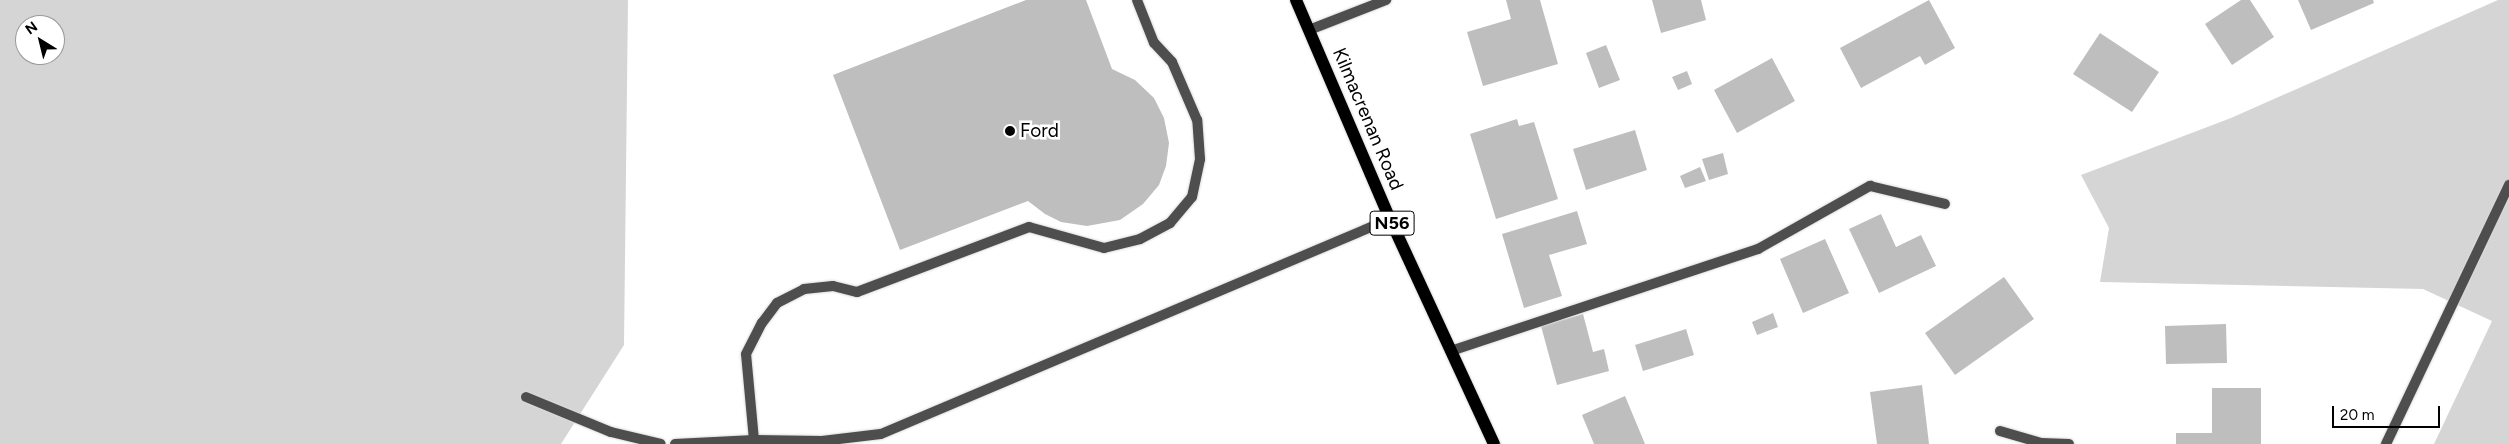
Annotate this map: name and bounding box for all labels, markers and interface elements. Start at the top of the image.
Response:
north arrow [15,15,65,65]
text: N [22,18,41,38]
street label: Kilmacrenan Road [1328,44,1408,194]
place label: Ford [1020,120,1059,142]
marker: Ford [1004,125,1016,137]
road number: N56 [1370,208,1414,238]
scale bar [2334,396,2442,428]
text: 20 m [2340,406,2374,424]

